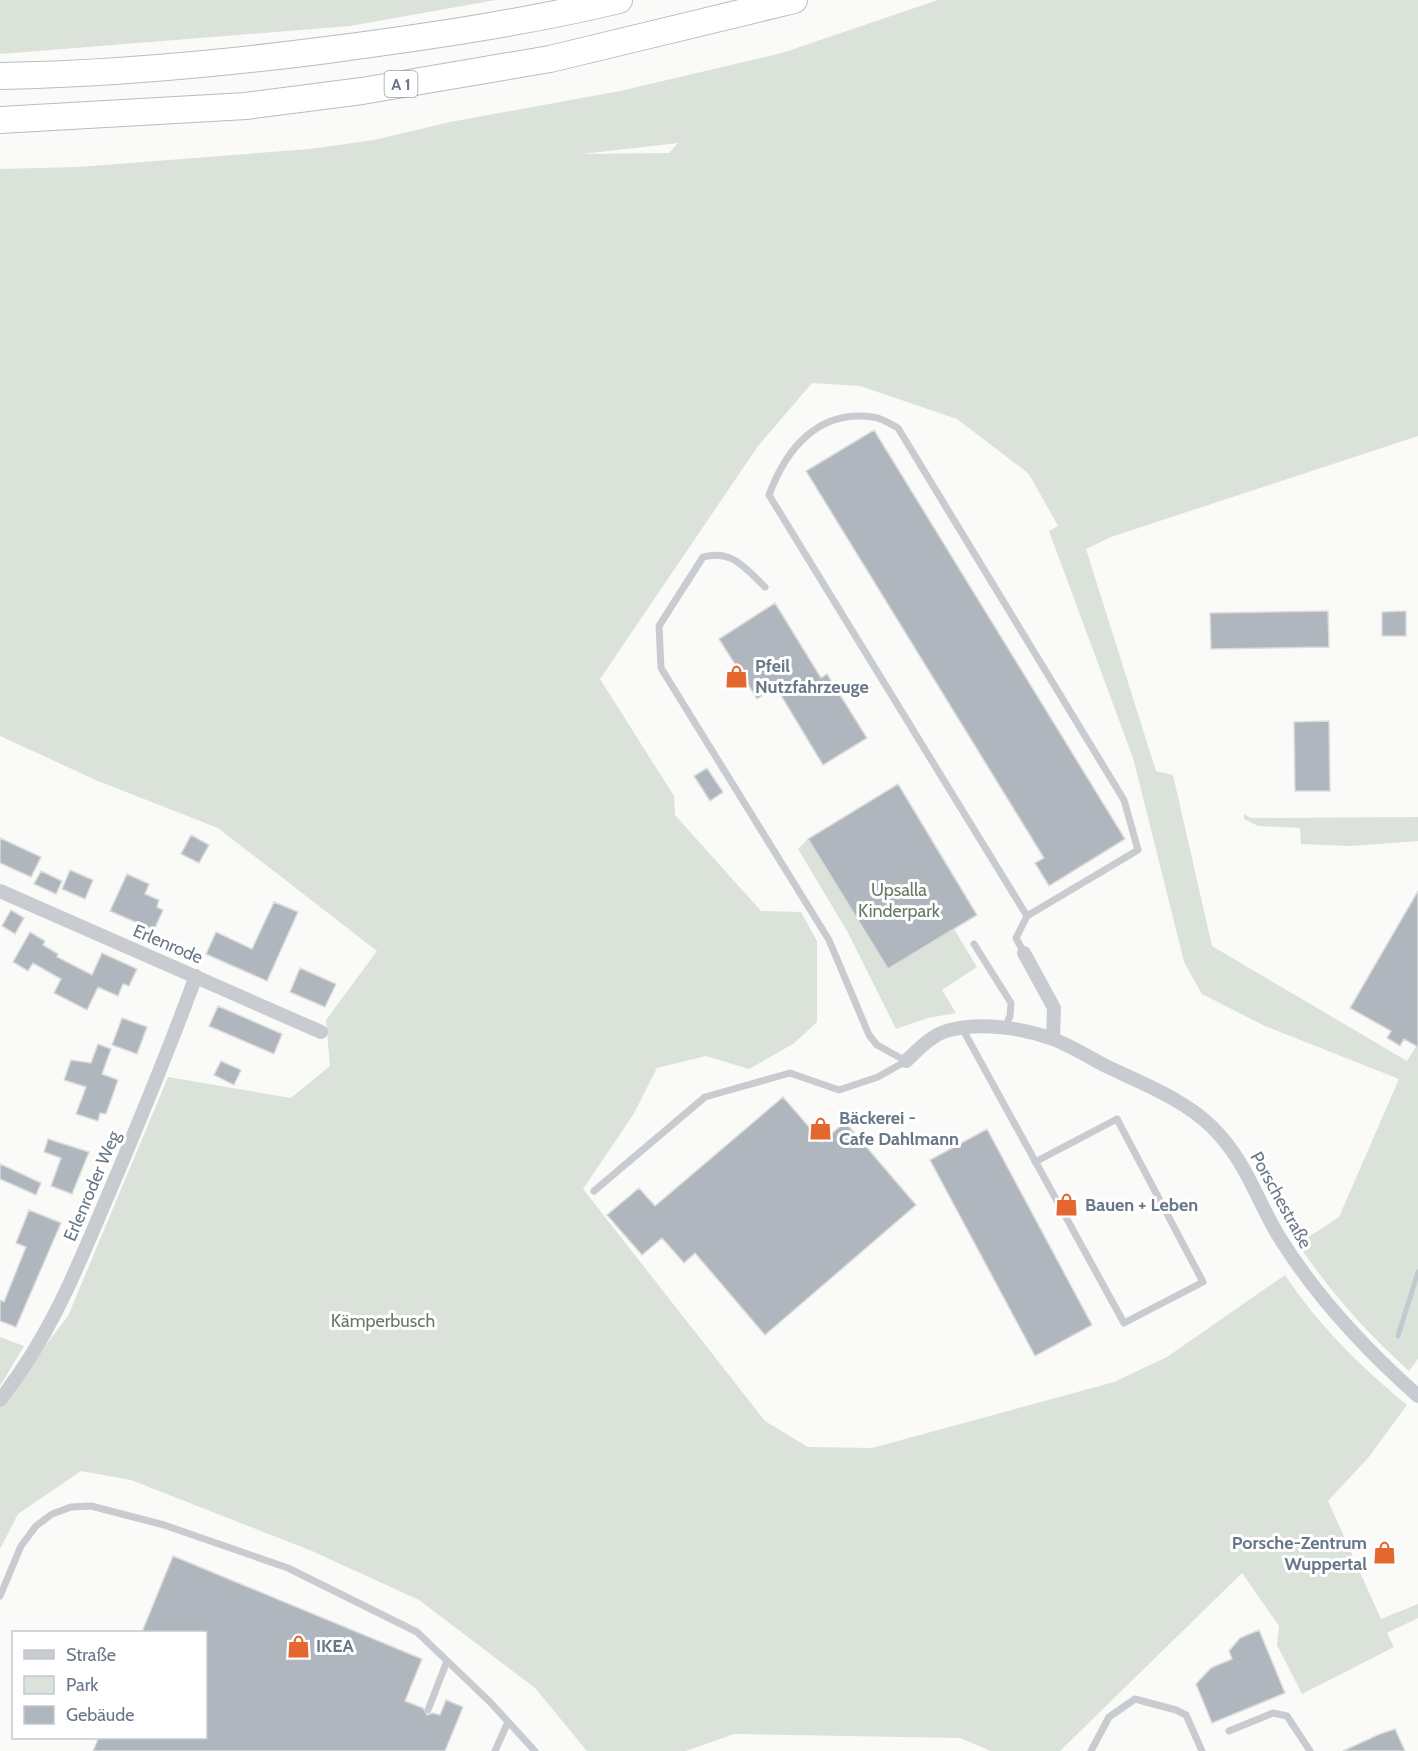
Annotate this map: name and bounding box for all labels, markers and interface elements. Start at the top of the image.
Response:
road number: A 1 [384,71,418,97]
place label: Pfeil Nutzfahrzeuge [755,655,869,698]
shop icon: Pfeil Nutzfahrzeuge [724,663,750,689]
park label: Upsalla Kinderpark [858,879,941,922]
street label: Erlenrode [130,920,206,968]
place label: Bäckerei - Cafe Dahlmann [839,1107,959,1150]
shop icon: Bäckerei - Cafe Dahlmann [808,1115,834,1141]
street label: Erlenroder Weg [59,1127,126,1244]
street label: Porschestraße [1245,1148,1317,1252]
shop icon: Bauen + Leben [1054,1192,1080,1218]
place label: Bauen + Leben [1085,1194,1198,1216]
park label: Kämperbusch [331,1310,435,1332]
place label: Porsche-Zentrum Wuppertal [1232,1532,1367,1575]
shop icon: Porsche-Zentrum Wuppertal [1372,1540,1398,1566]
legend [12,1631,207,1739]
shop icon: IKEA [285,1633,311,1659]
place label: IKEA [316,1635,355,1657]
text: Straße [66,1644,116,1666]
text: Park [66,1674,99,1696]
text: Gebäude [66,1704,135,1726]

